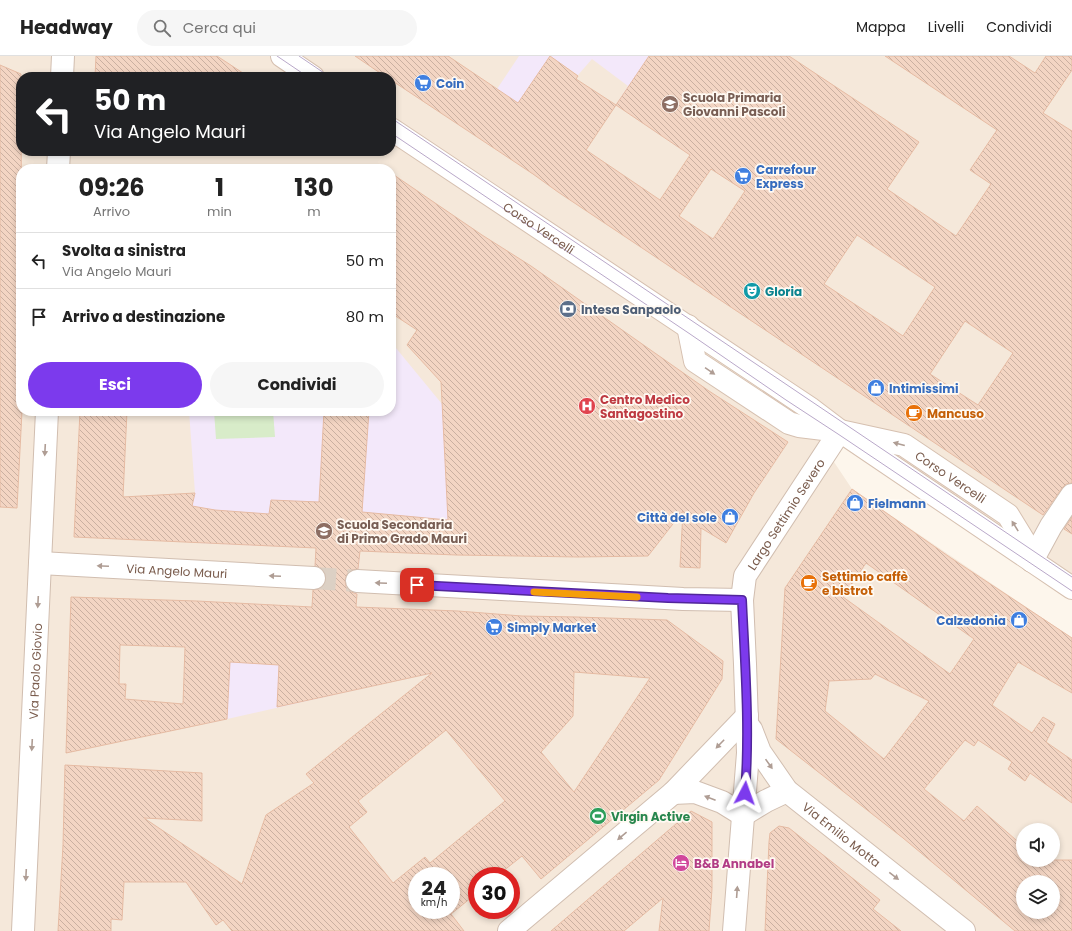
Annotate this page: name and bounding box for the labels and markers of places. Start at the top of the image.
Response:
supermarket icon: Coin [413,73,433,93]
place label: Coin [436,75,464,92]
place label: Scuola Primaria Giovanni Pascoli [683,89,786,120]
school or university icon: Scuola Primaria Giovanni Pascoli [660,94,680,114]
place label: Carrefour Express [756,161,816,192]
supermarket icon: Carrefour Express [733,166,753,186]
theatre icon: Gloria [742,281,762,301]
place label: Gloria [765,283,802,300]
bank icon: Intesa Sanpaolo [558,299,578,319]
place label: Intesa Sanpaolo [581,301,681,318]
shop icon: Intimissimi [866,378,886,398]
place label: Intimissimi [889,380,958,397]
place label: Centro Medico Santagostino [600,391,690,422]
hospital icon: Centro Medico Santagostino [577,396,597,416]
cafe icon: Mancuso [904,403,924,423]
place label: Mancuso [927,405,984,422]
shop icon: Fielmann [845,493,865,513]
place label: Fielmann [868,495,926,512]
shop icon: Città del sole [720,507,740,527]
place label: Città del sole [637,509,718,526]
place label: Scuola Secondaria di Primo Grado Mauri [337,516,467,547]
school or university icon: Scuola Secondaria di Primo Grado Mauri [314,521,334,541]
pin [400,568,434,602]
place label: Settimio caffè e bistrot [822,568,909,599]
cafe icon: Settimio caffè e bistrot [799,573,819,593]
shop icon: Calzedonia [1009,610,1029,630]
place label: Calzedonia [936,612,1006,629]
supermarket icon: Simply Market [484,617,504,637]
place label: Simply Market [507,619,597,636]
sports icon: Virgin Active [588,806,608,826]
place label: Virgin Active [611,808,691,825]
hotel icon: B&B Annabel [671,853,691,873]
place label: B&B Annabel [694,855,774,872]

